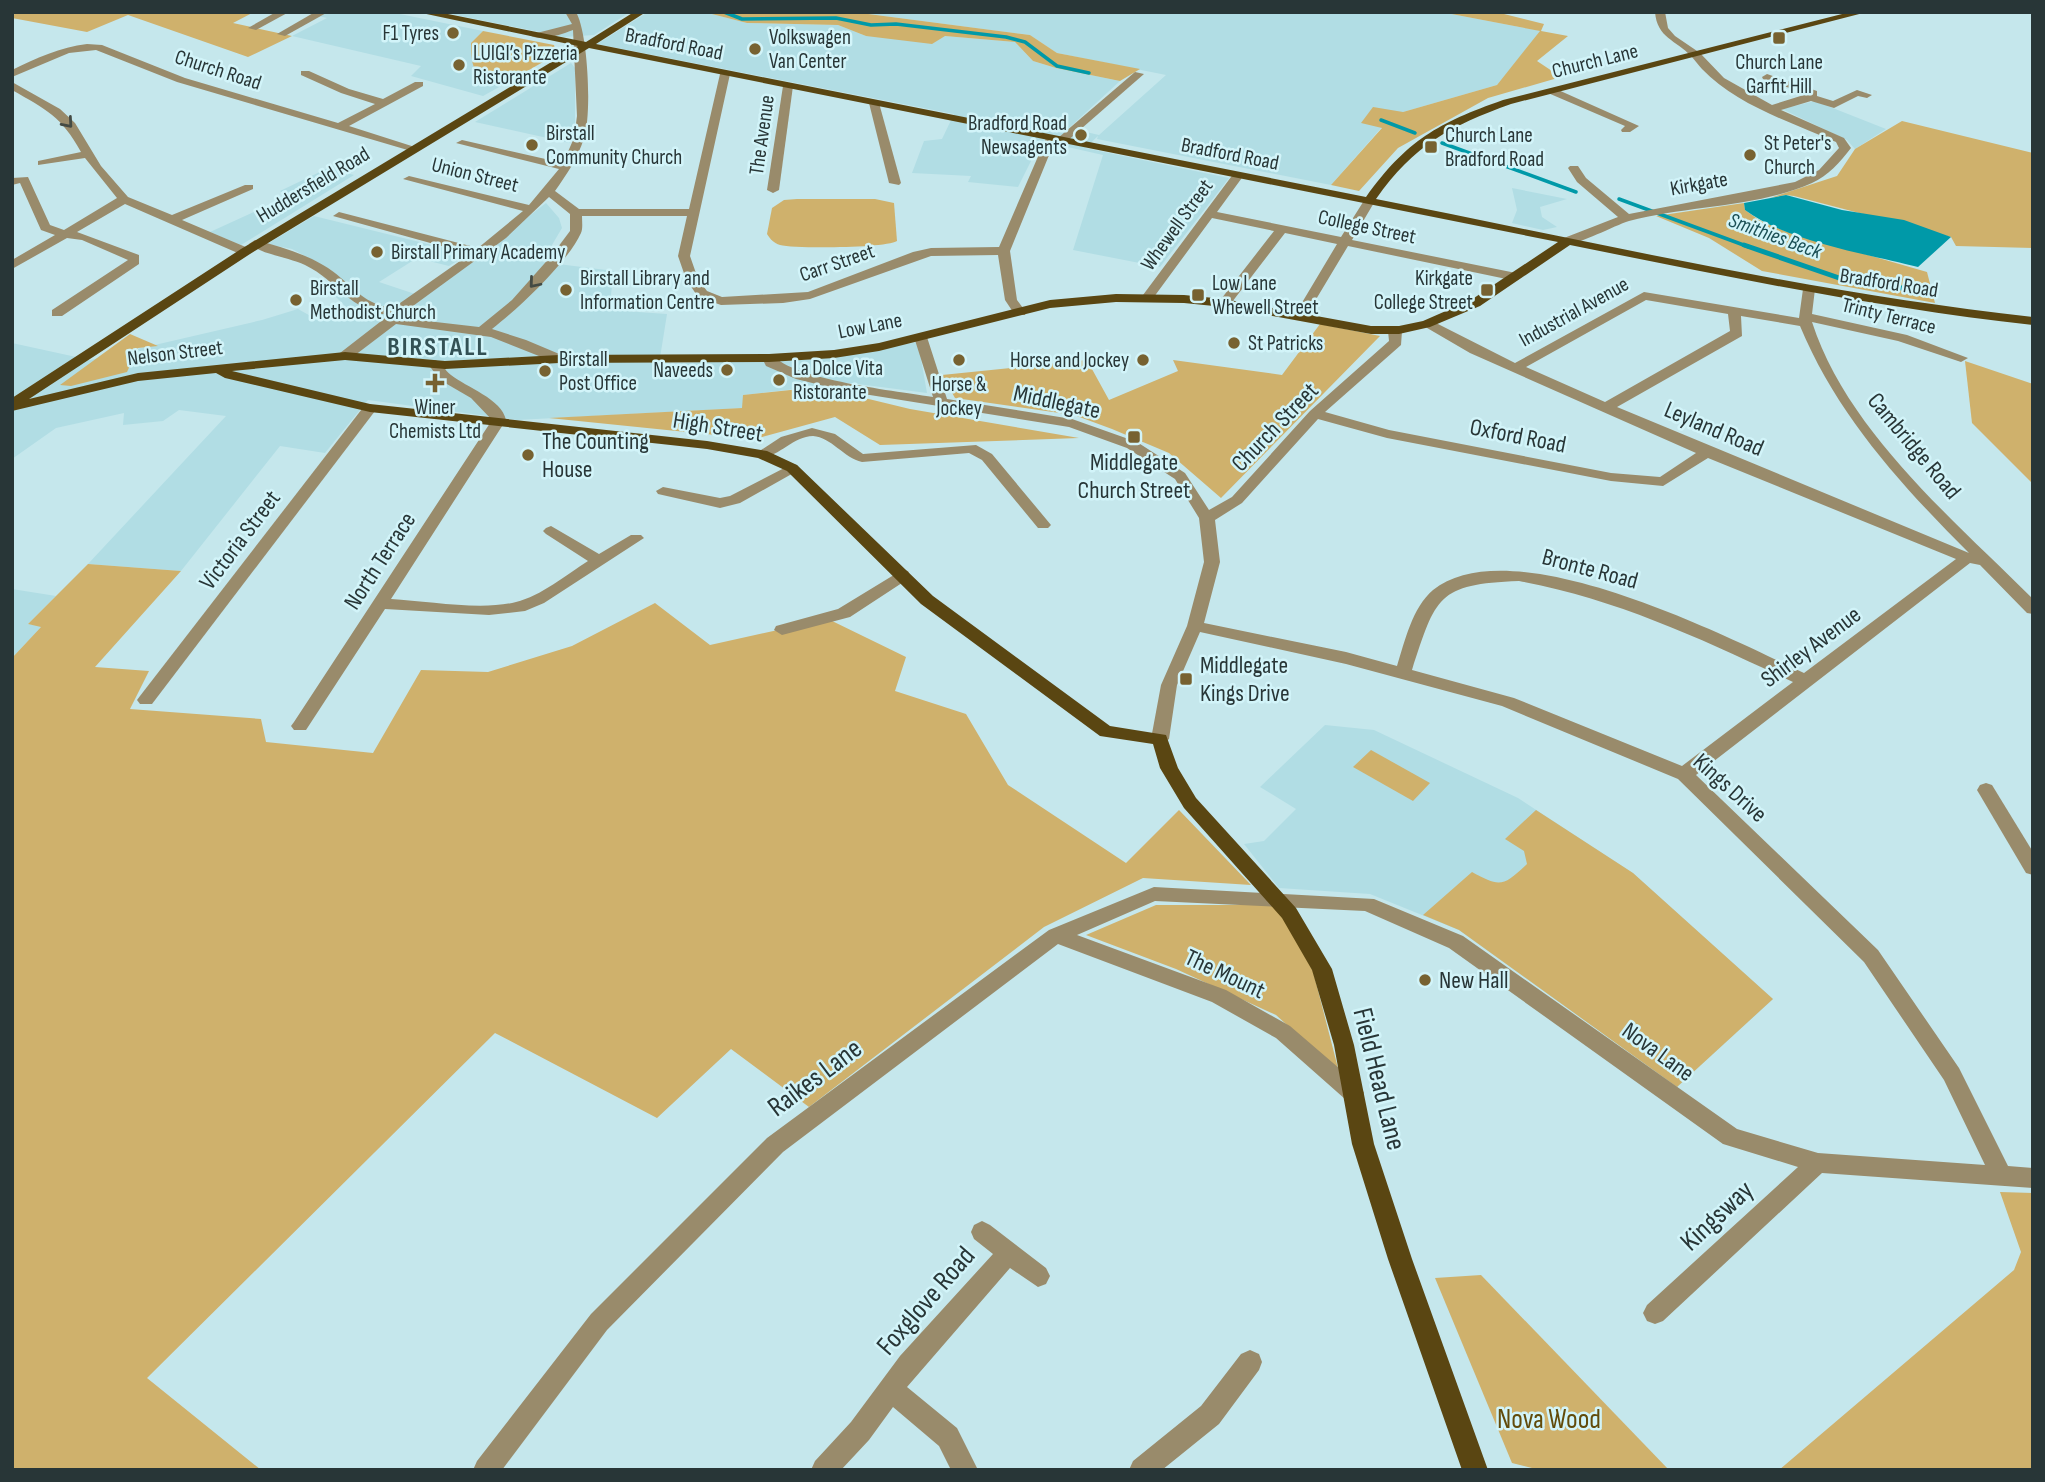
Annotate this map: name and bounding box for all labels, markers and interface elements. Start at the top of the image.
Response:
place label: F1 Tyres [383,21,439,46]
street label: Bradford Road [623,22,725,66]
marker: F1 Tyres [445,25,461,41]
place label: Volkswagen Van Center [769,25,851,74]
marker: Church Lane Garfit Hill [1771,30,1787,46]
street label: Church Lane [1549,38,1641,84]
place label: LUIGI’s Pizzeria Ristorante [473,41,578,90]
marker: Volkswagen Van Center [747,41,763,57]
street label: Church Road [172,44,264,96]
place label: Church Lane Garfit Hill [1735,50,1823,99]
marker: LUIGI’s Pizzeria Ristorante [451,57,467,73]
street label: The Avenue [744,93,780,177]
place label: Bradford Road Newsagents [968,111,1067,160]
one-way arrow [60,115,72,128]
place label: Birstall Community Church [546,121,682,170]
place label: Church Lane Bradford Road [1445,123,1544,172]
marker: Bradford Road Newsagents [1073,127,1089,143]
place label: St Peter's Church [1764,131,1832,180]
street label: Bradford Road [1179,132,1281,176]
marker: Birstall Community Church [524,137,540,153]
marker: Church Lane Bradford Road [1423,139,1439,155]
street label: Huddersfield Road [252,142,374,228]
marker: St Peter's Church [1742,147,1758,163]
street label: Union Street [429,152,521,198]
street label: Kirkgate [1668,167,1730,201]
street label: Whewell Street [1136,175,1218,275]
street label: College Street [1316,204,1418,250]
water label: Smithies Beck [1725,208,1826,265]
street label: Carr Street [796,239,878,287]
place label: Birstall Primary Academy [391,240,565,265]
marker: Birstall Primary Academy [369,244,385,260]
street label: Bradford Road [1838,263,1940,303]
place label: Birstall Library and Information Centre [580,266,715,315]
place label: Kirkgate College Street [1374,266,1473,315]
place label: Low Lane Whewell Street [1212,271,1319,320]
street label: Industrial Avenue [1515,272,1633,352]
one-way arrow [530,275,542,288]
place label: Birstall Methodist Church [310,276,436,325]
marker: Birstall Library and Information Centre [558,282,574,298]
marker: Kirkgate College Street [1479,282,1495,298]
marker: Low Lane Whewell Street [1190,287,1206,303]
marker: Birstall Methodist Church [288,292,304,308]
street label: Trinty Terrace [1839,292,1939,340]
street label: Low Lane [836,308,904,344]
place label: St Patricks [1248,331,1323,356]
district label: BIRSTALL [387,332,489,363]
street label: Nelson Street [126,335,224,371]
marker: St Patricks [1226,335,1242,351]
place label: Birstall Post Office [559,347,637,396]
place label: Horse and Jockey [1010,348,1129,373]
marker: Horse & Jockey [951,352,967,368]
marker: Horse and Jockey [1135,352,1151,368]
place label: La Dolce Vita Ristorante [793,356,883,405]
place label: Naveeds [653,358,713,383]
marker: Naveeds [719,362,735,378]
marker: Birstall Post Office [537,363,553,379]
marker: La Dolce Vita Ristorante [771,372,787,388]
place label: Horse & Jockey [931,372,987,421]
marker: Winer Chemists Ltd [427,375,443,391]
street label: Church Street [1225,376,1325,478]
street label: Middlegate [1011,379,1103,425]
street label: Cambridge Road [1861,387,1967,505]
place label: Winer Chemists Ltd [389,395,481,444]
street label: Leyland Road [1660,395,1768,463]
street label: High Street [671,406,765,448]
street label: Oxford Road [1467,412,1569,460]
place label: The Counting House [542,427,649,484]
marker: Middlegate Church Street [1126,429,1142,445]
marker: The Counting House [520,447,536,463]
place label: Middlegate Church Street [1078,448,1190,505]
street label: Victoria Street [193,485,287,595]
street label: North Terrace [338,507,422,615]
street label: Bronte Road [1539,542,1641,596]
street label: Shirley Avenue [1755,600,1867,694]
place label: Middlegate Kings Drive [1200,651,1290,708]
marker: Middlegate Kings Drive [1178,671,1194,687]
street label: Kings Drive [1687,747,1773,829]
street label: The Mount [1180,943,1270,1005]
place label: New Hall [1439,966,1508,995]
marker: New Hall [1417,972,1433,988]
street label: Field Head Lane [1345,1004,1413,1154]
street label: Nova Lane [1616,1016,1700,1088]
street label: Raikes Lane [762,1032,868,1124]
street label: Kingsway [1674,1174,1761,1258]
street label: Foxglove Road [870,1240,982,1362]
park label: Nova Wood [1497,1403,1601,1436]

